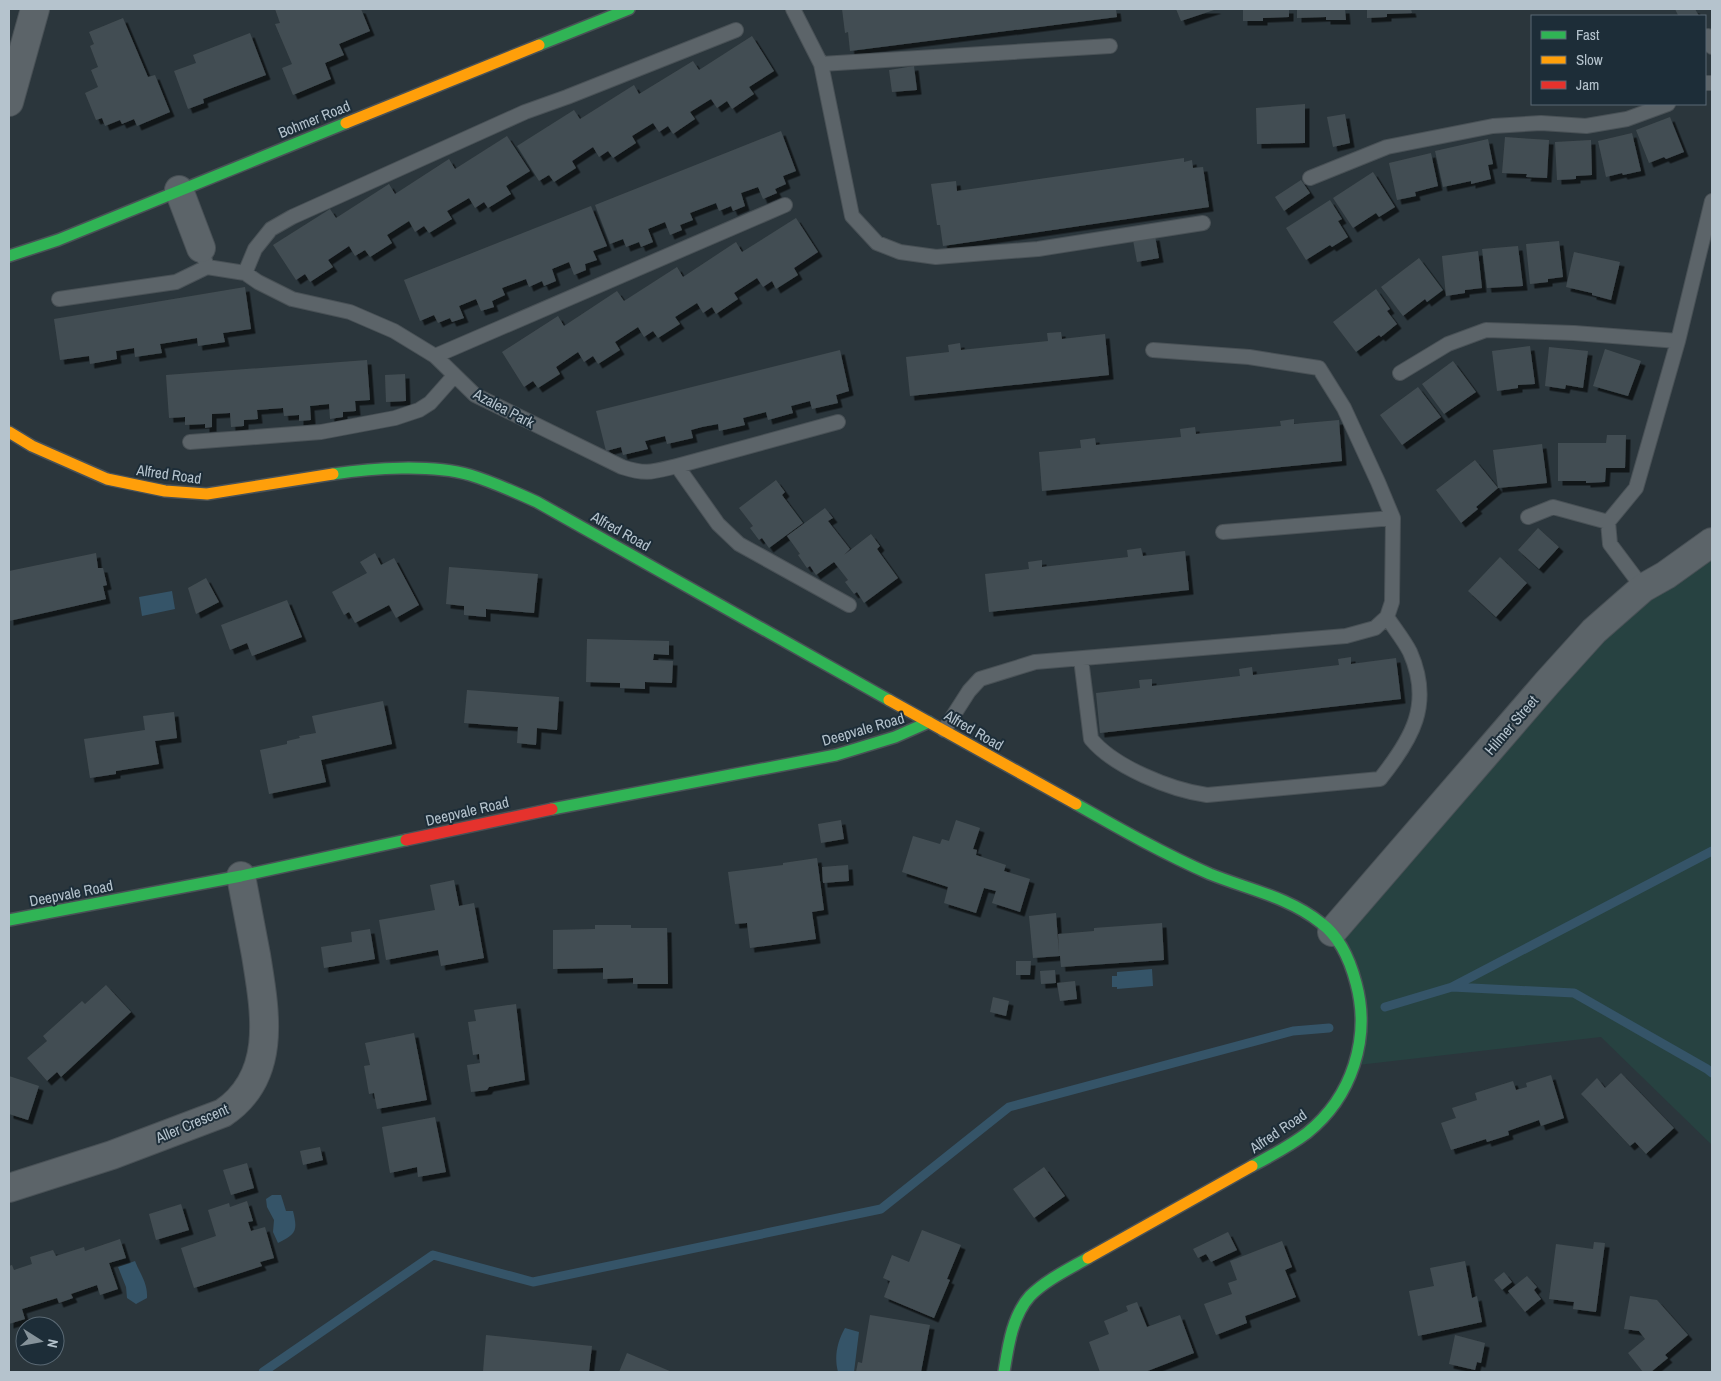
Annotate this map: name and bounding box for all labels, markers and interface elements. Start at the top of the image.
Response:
legend [1531,15,1706,105]
text: Fast [1576,24,1600,45]
text: Slow [1576,49,1603,70]
text: Jam [1576,74,1599,95]
street label: Bohmer Road [275,95,353,143]
street label: Azalea Park [469,383,539,433]
street label: Alfred Road [134,459,203,489]
street label: Alfred Road [587,506,654,556]
street label: Hilmer Street [1479,690,1543,759]
street label: Alfred Road [940,704,1007,755]
street label: Deepvale Road [819,707,907,751]
street label: Deepvale Road [423,791,511,831]
street label: Deepvale Road [27,875,115,911]
street label: Aller Crescent [151,1098,232,1148]
street label: Alfred Road [1244,1104,1311,1158]
north arrow [15,1316,65,1366]
text: N [43,1338,62,1349]

